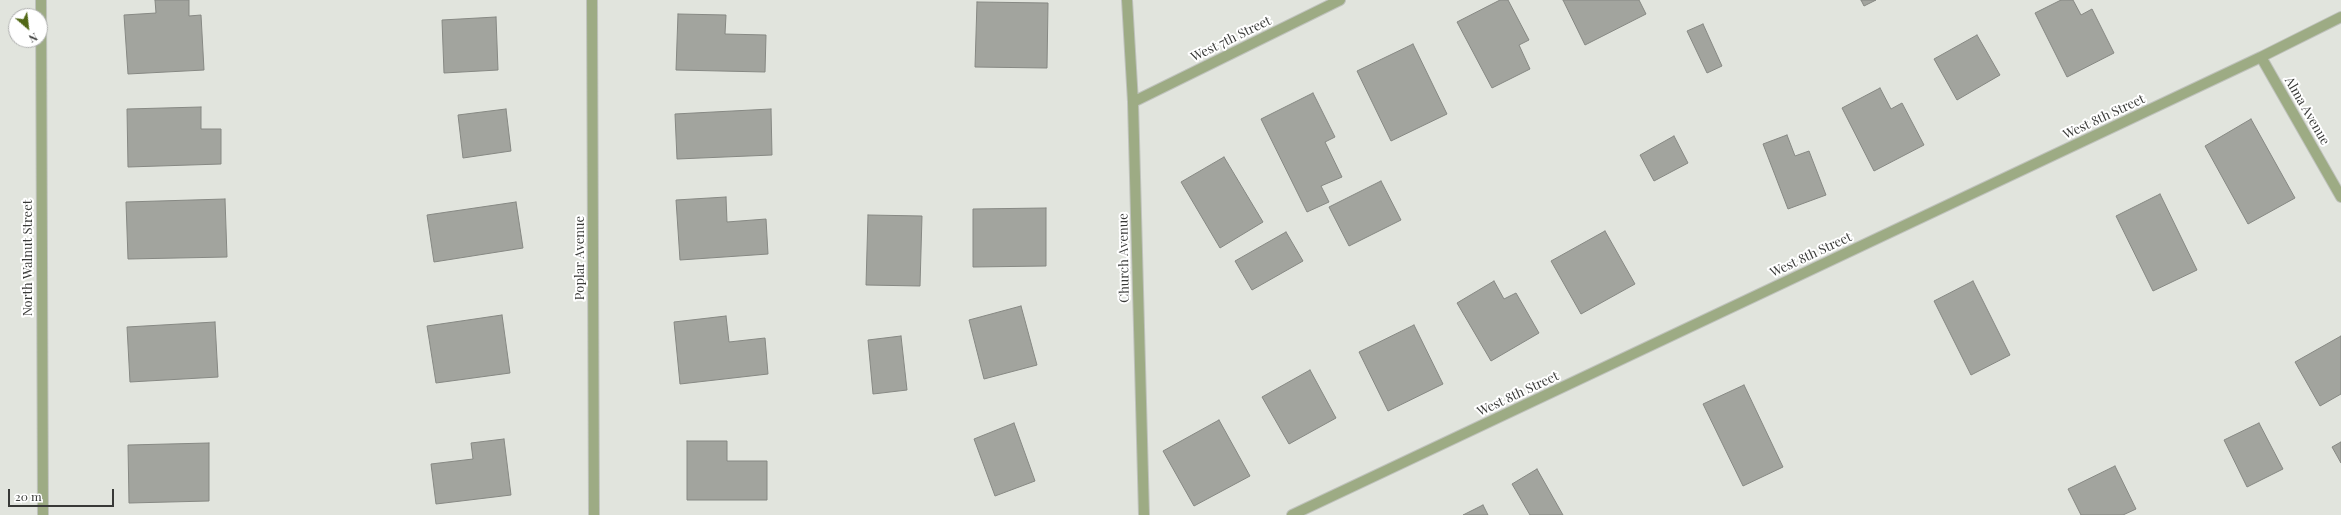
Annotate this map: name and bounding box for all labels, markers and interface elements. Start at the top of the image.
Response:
north arrow [8,8,48,48]
street label: West 7th Street [1189,13,1273,65]
text: N [26,30,40,47]
street label: Alma Avenue [2281,74,2333,148]
street label: West 8th Street [2061,91,2147,143]
street label: North Walnut Street [20,200,36,316]
street label: Church Avenue [1115,213,1133,303]
street label: Poplar Avenue [572,216,588,300]
street label: West 8th Street [1768,229,1854,281]
street label: West 8th Street [1475,368,1561,420]
scale bar [10,481,116,507]
text: 20 m [15,488,42,504]

